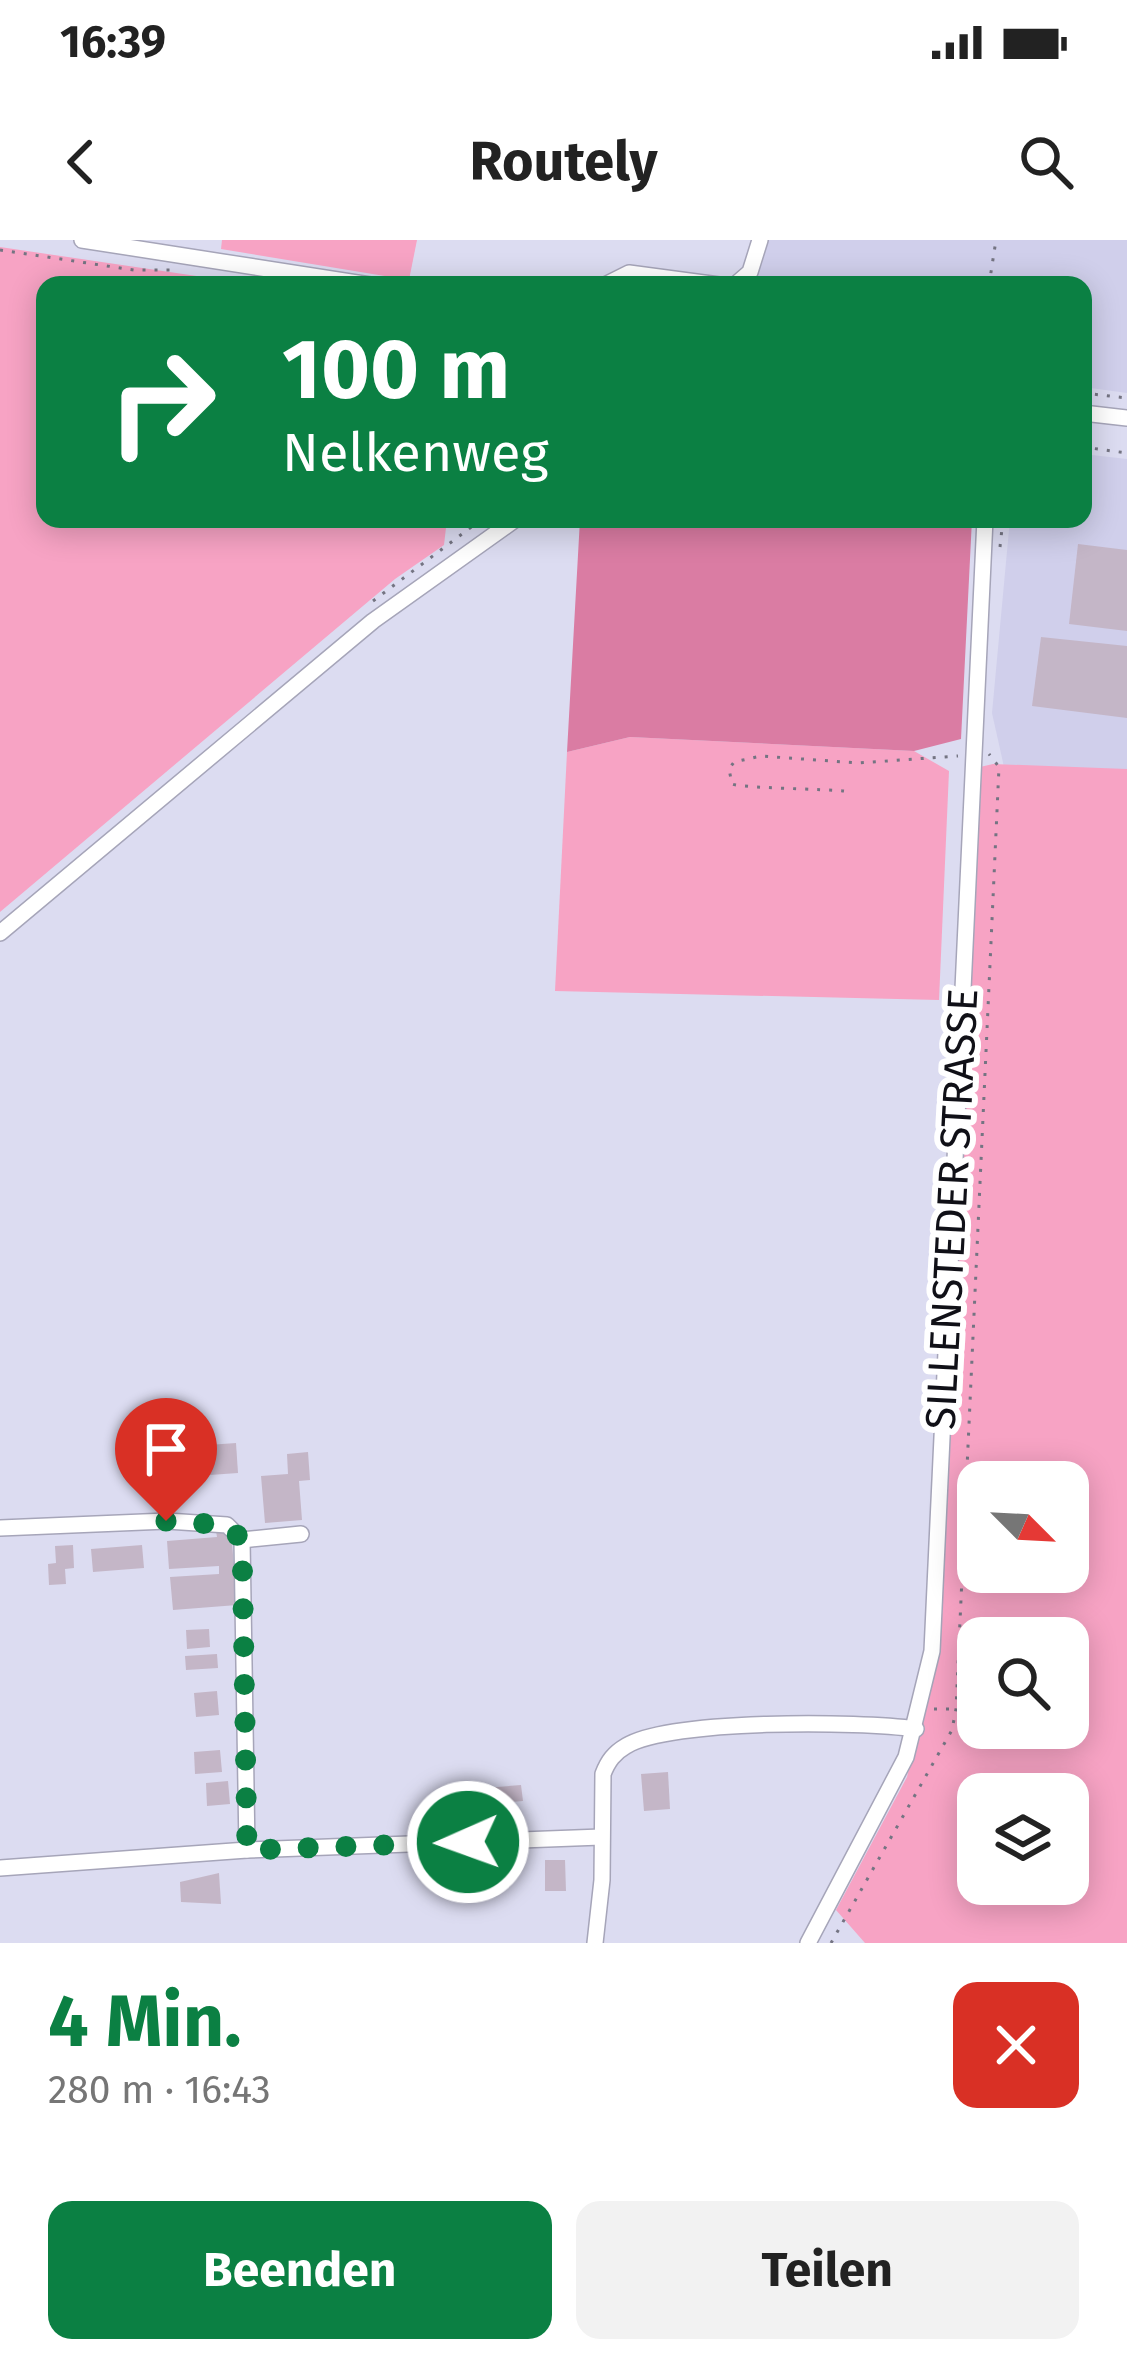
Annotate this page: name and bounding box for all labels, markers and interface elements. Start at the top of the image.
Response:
text: 16:39 [60,15,166,69]
icon: back [48,129,114,195]
icon: search [1013,129,1079,195]
text: Routely [469,130,658,194]
text: 100 m [282,319,510,420]
icon: right [84,324,240,480]
text: Nelkenweg [282,421,549,485]
street label: SILLENSTEDER STRASSE [915,987,989,1431]
pin [115,1398,217,1521]
icon: arrive [133,1416,199,1482]
north arrow [957,1461,1089,1593]
map controls [957,1461,1089,1905]
button: search [957,1617,1089,1749]
button: layers [957,1773,1089,1905]
position arrow [405,1779,531,1905]
text: 4 Min. [48,1979,241,2065]
button: close [953,1982,1079,2108]
text: 280 m · 16:43 [48,2067,271,2113]
button: Beenden [48,2201,552,2339]
button: Teilen [576,2201,1079,2339]

